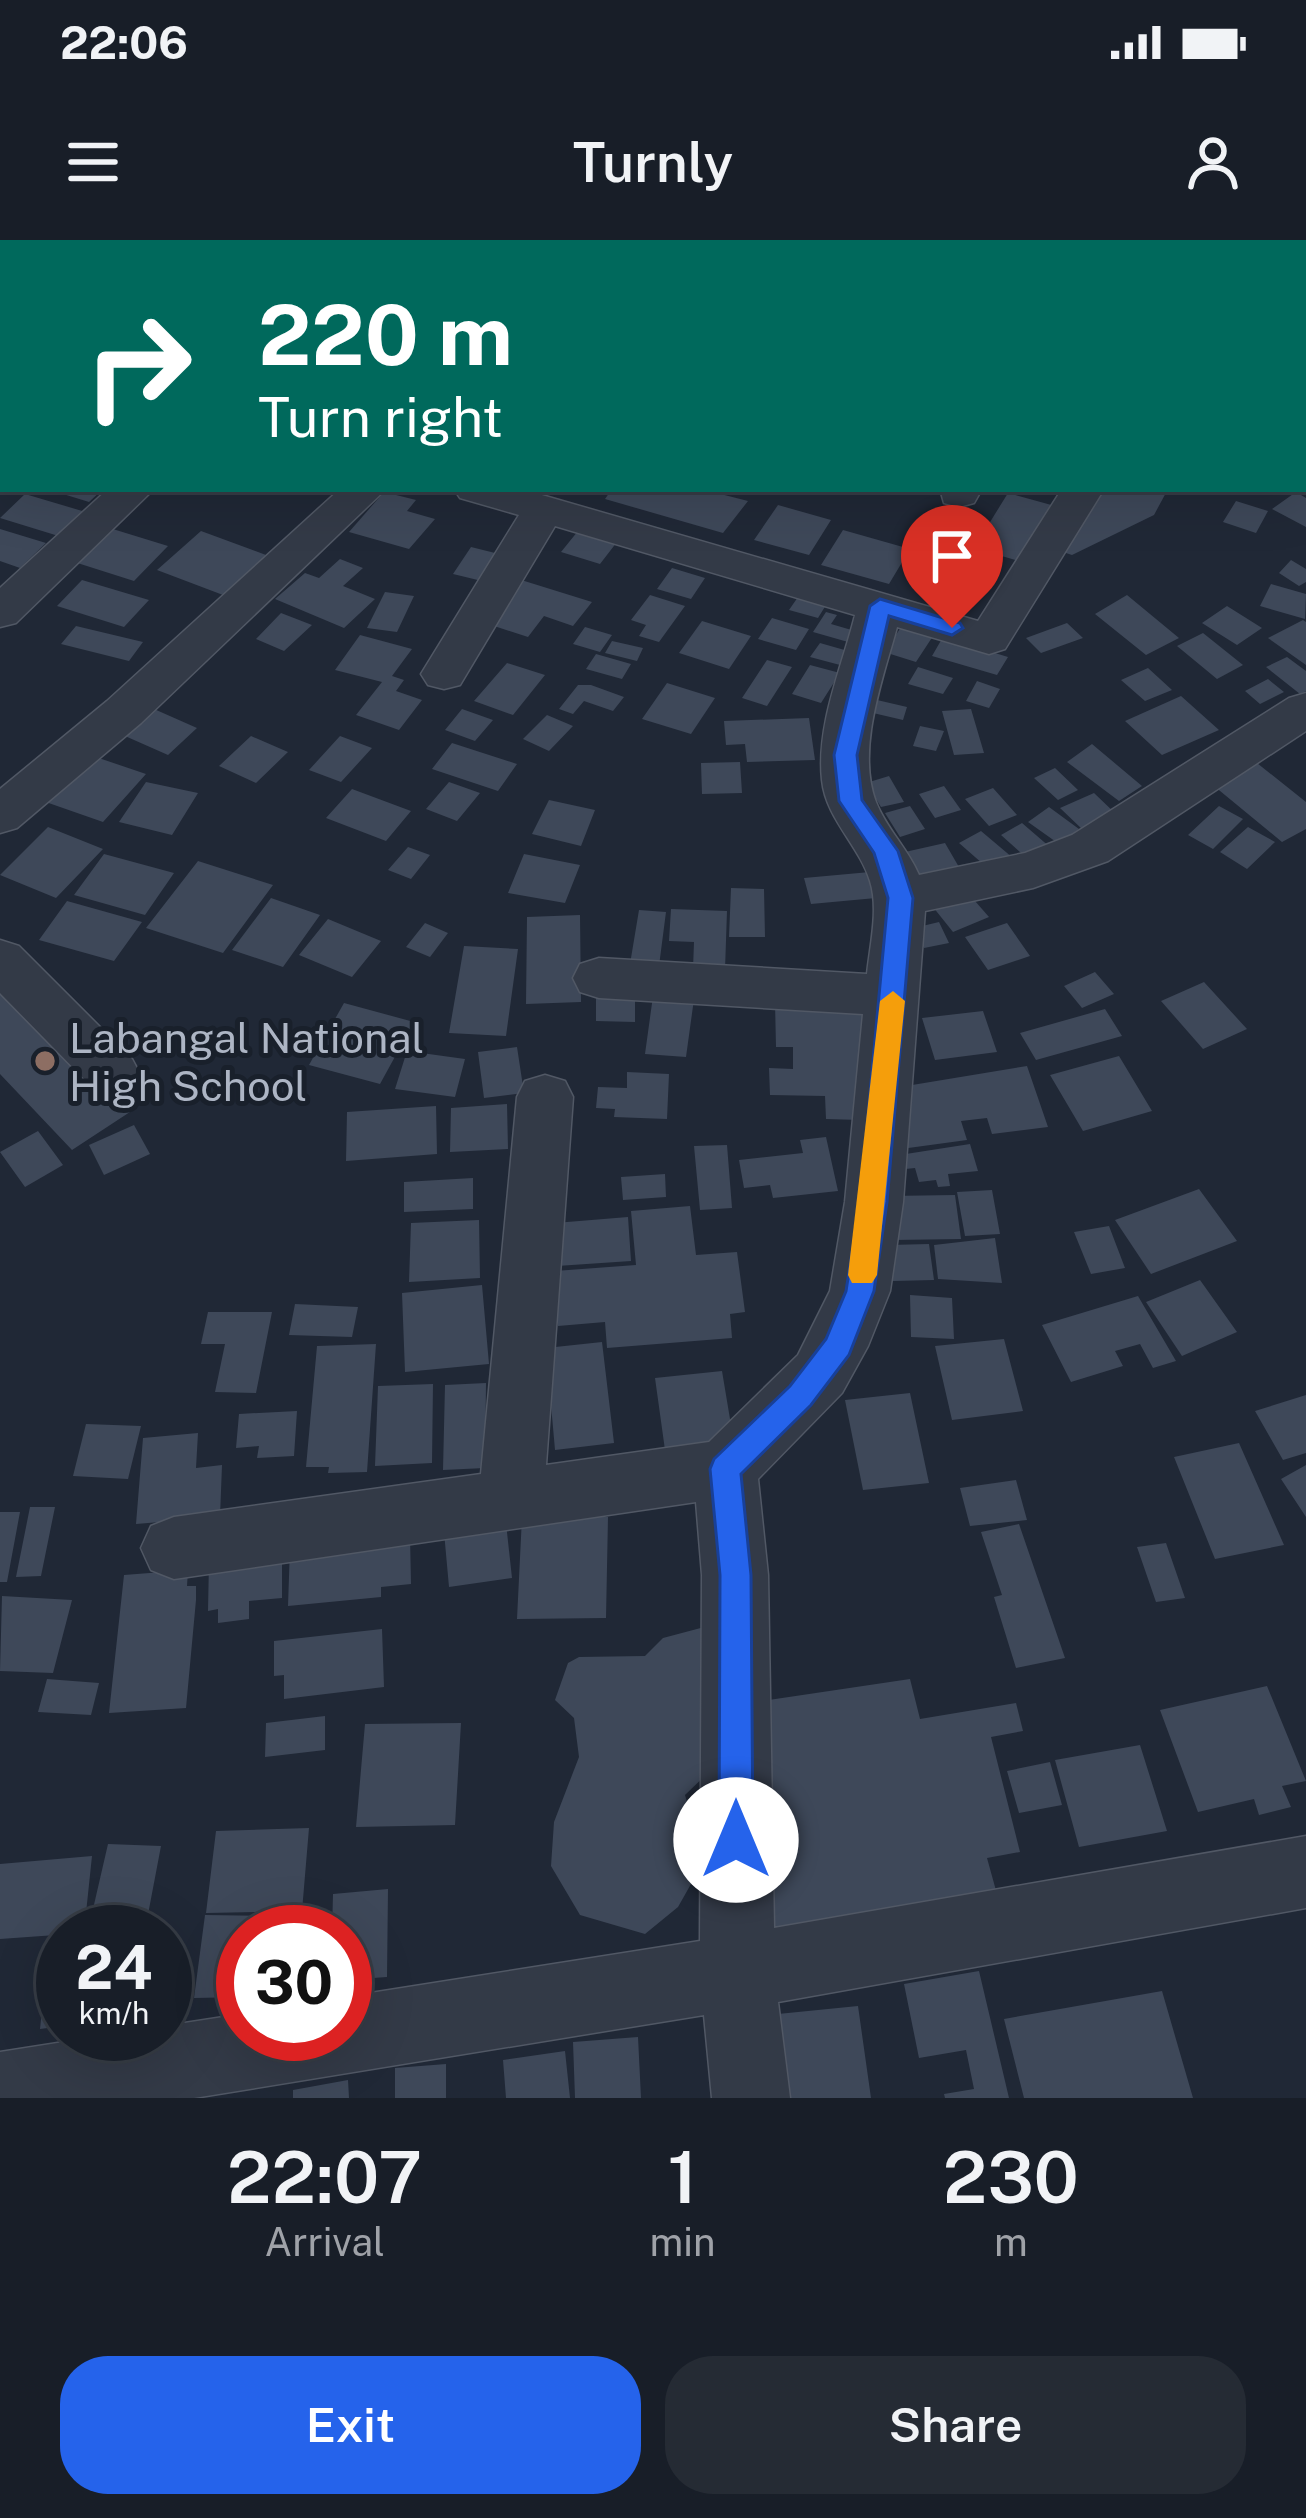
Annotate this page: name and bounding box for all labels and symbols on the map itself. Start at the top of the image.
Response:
pin [901,505,1003,628]
place label: Labangal National High School [69,1013,424,1110]
marker: Labangal National High School [32,1048,58,1074]
position arrow [673,1777,799,1903]
speed limit sign: 30 [216,1905,372,2061]

